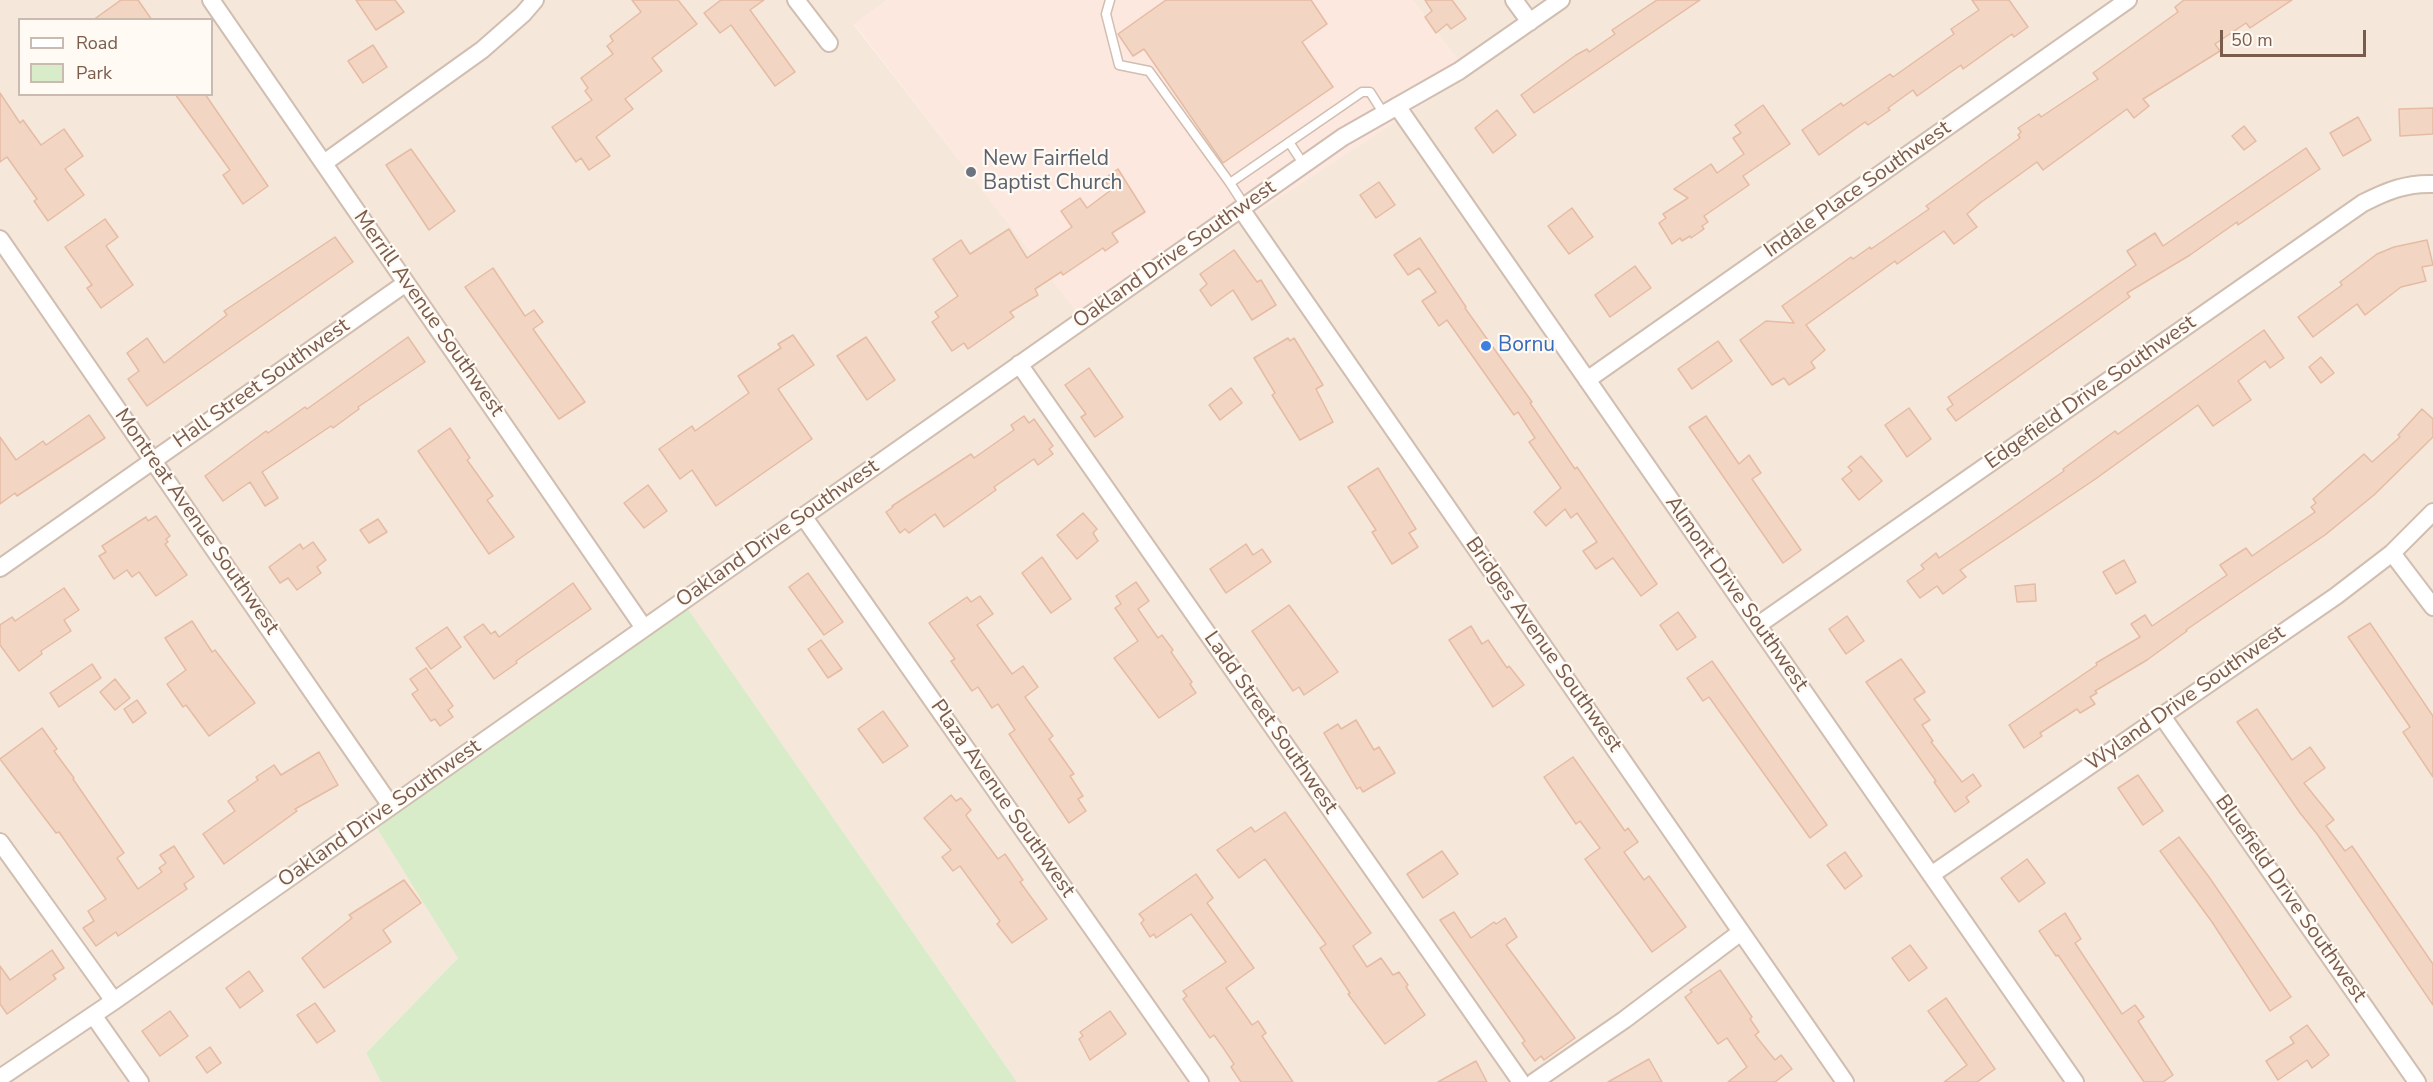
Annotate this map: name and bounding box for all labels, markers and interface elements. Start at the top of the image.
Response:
legend [18,18,213,96]
scale bar [2223,18,2368,56]
text: 50 m [2231,28,2273,52]
text: Road [76,31,118,55]
text: Park [76,61,112,85]
street label: Indale Place Southwest [1760,116,1956,264]
place label: New Fairfield Baptist Church [983,147,1122,197]
marker: New Fairfield Baptist Church [964,165,978,179]
street label: Oakland Drive Southwest [1069,175,1281,335]
street label: Merrill Avenue Southwest [347,206,509,422]
street label: Edgefield Drive Southwest [1981,311,2201,475]
street label: Hall Street Southwest [169,314,355,454]
place label: Bornu [1498,333,1555,359]
marker: Bornu [1479,339,1493,353]
street label: Montreat Avenue Southwest [108,404,284,640]
street label: Oakland Drive Southwest [672,454,884,614]
street label: Almont Drive Southwest [1659,491,1813,697]
street label: Bridges Avenue Southwest [1459,533,1627,757]
street label: Wyland Drive Southwest [2082,621,2290,777]
street label: Ladd Street Southwest [1198,627,1342,819]
street label: Plaza Avenue Southwest [924,695,1080,903]
street label: Oakland Drive Southwest [274,734,486,894]
street label: Bluefield Drive Southwest [2209,791,2371,1007]

